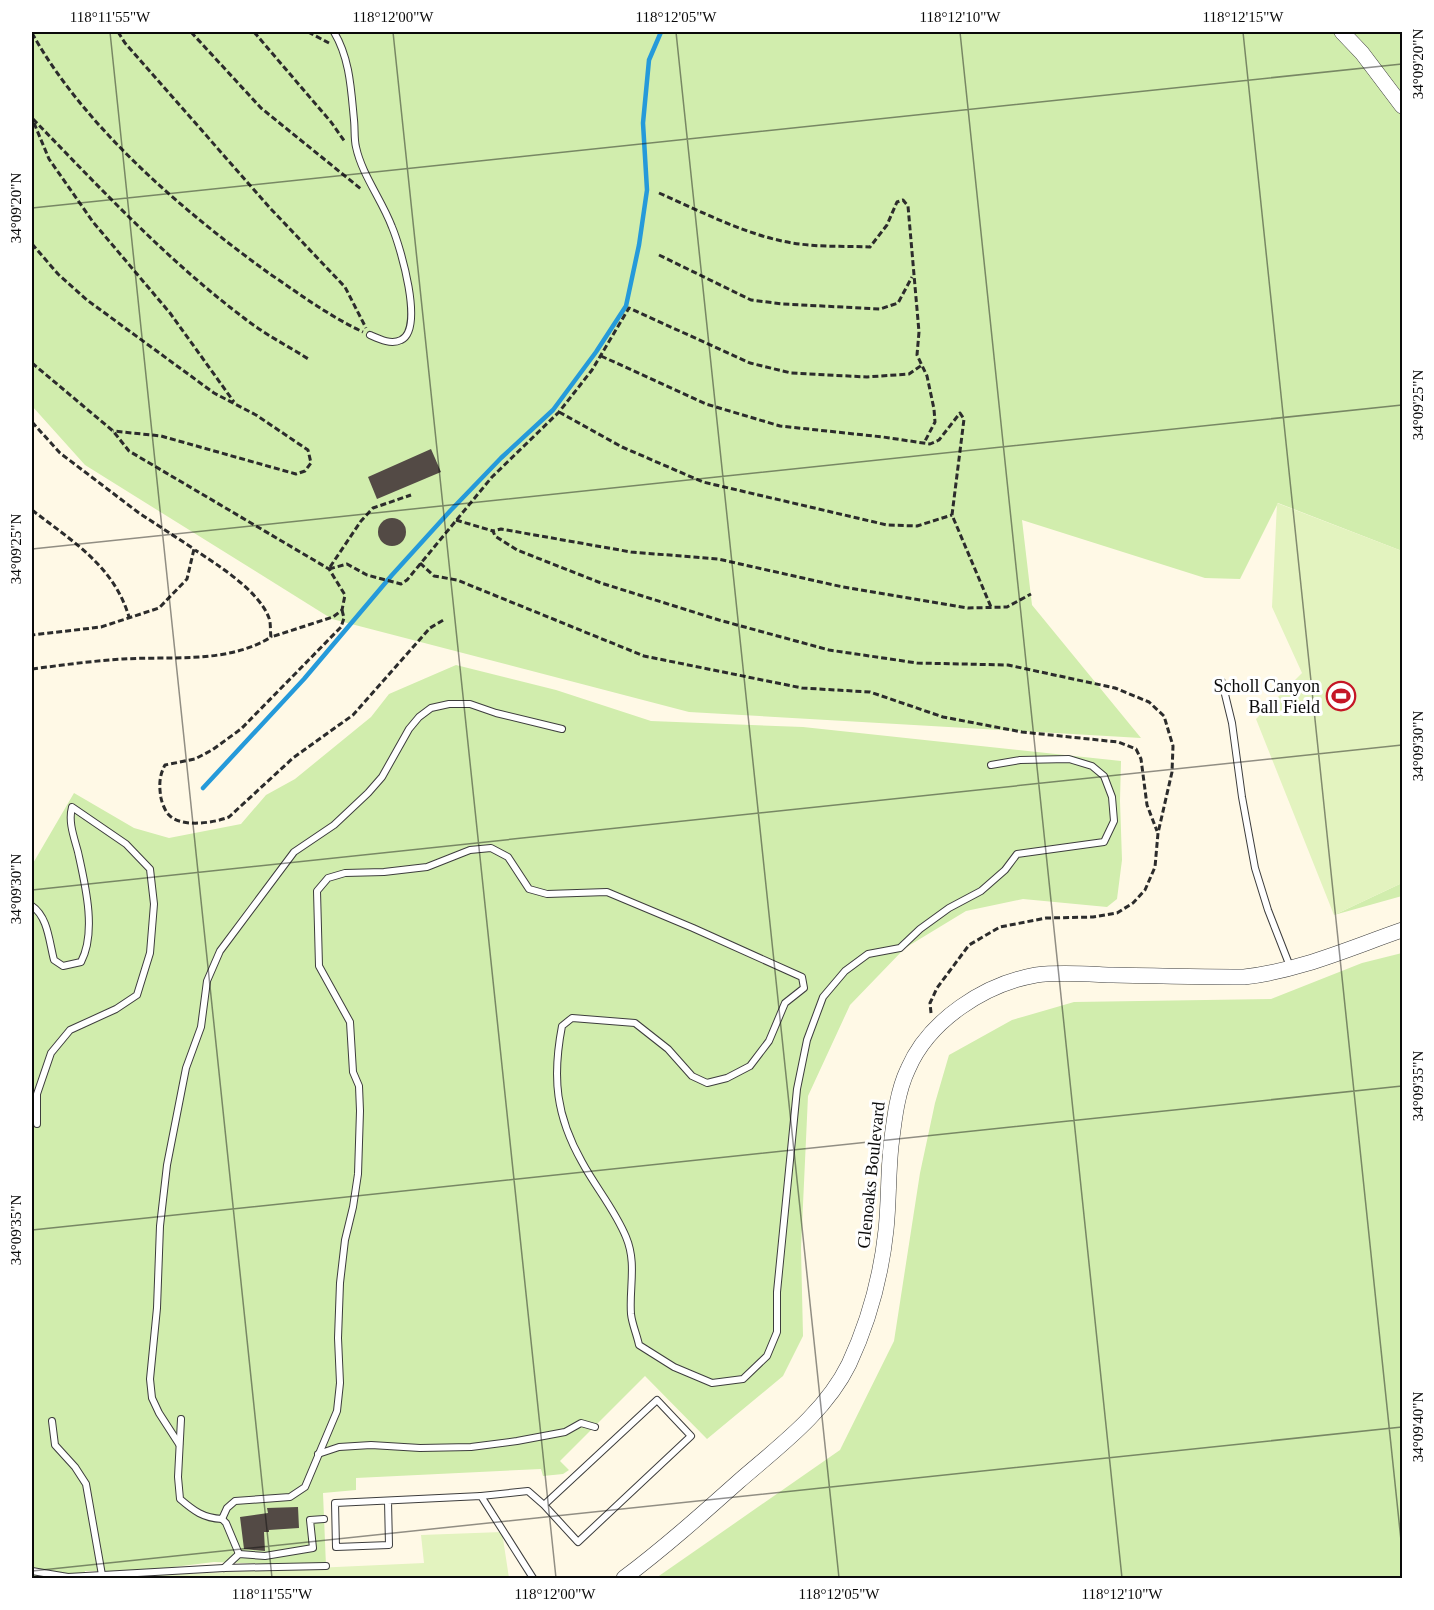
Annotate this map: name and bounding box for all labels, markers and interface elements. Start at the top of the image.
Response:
text: 118°11'55"W [70,9,151,25]
text: 118°12'00"W [353,9,434,25]
text: 118°12'05"W [636,9,717,25]
text: 118°12'10"W [920,9,1001,25]
text: 118°12'15"W [1203,9,1284,25]
text: 34°09'20"N [1410,29,1426,99]
text: 34°09'20"N [8,173,24,243]
text: 34°09'25"N [1410,370,1426,440]
text: 34°09'25"N [8,514,24,584]
place label: Scholl Canyon Ball Field [1214,676,1320,717]
sports icon: Scholl Canyon Ball Field [1325,680,1357,712]
text: 34°09'30"N [1410,711,1426,781]
text: 34°09'30"N [8,854,24,924]
text: 34°09'35"N [1410,1051,1426,1121]
street label: Glenoaks Boulevard [853,1101,889,1249]
text: 34°09'35"N [8,1195,24,1265]
text: 34°09'40"N [1410,1392,1426,1462]
text: 118°11'55"W [232,1586,313,1602]
text: 118°12'00"W [515,1586,596,1602]
text: 118°12'05"W [799,1586,880,1602]
text: 118°12'10"W [1082,1586,1163,1602]

